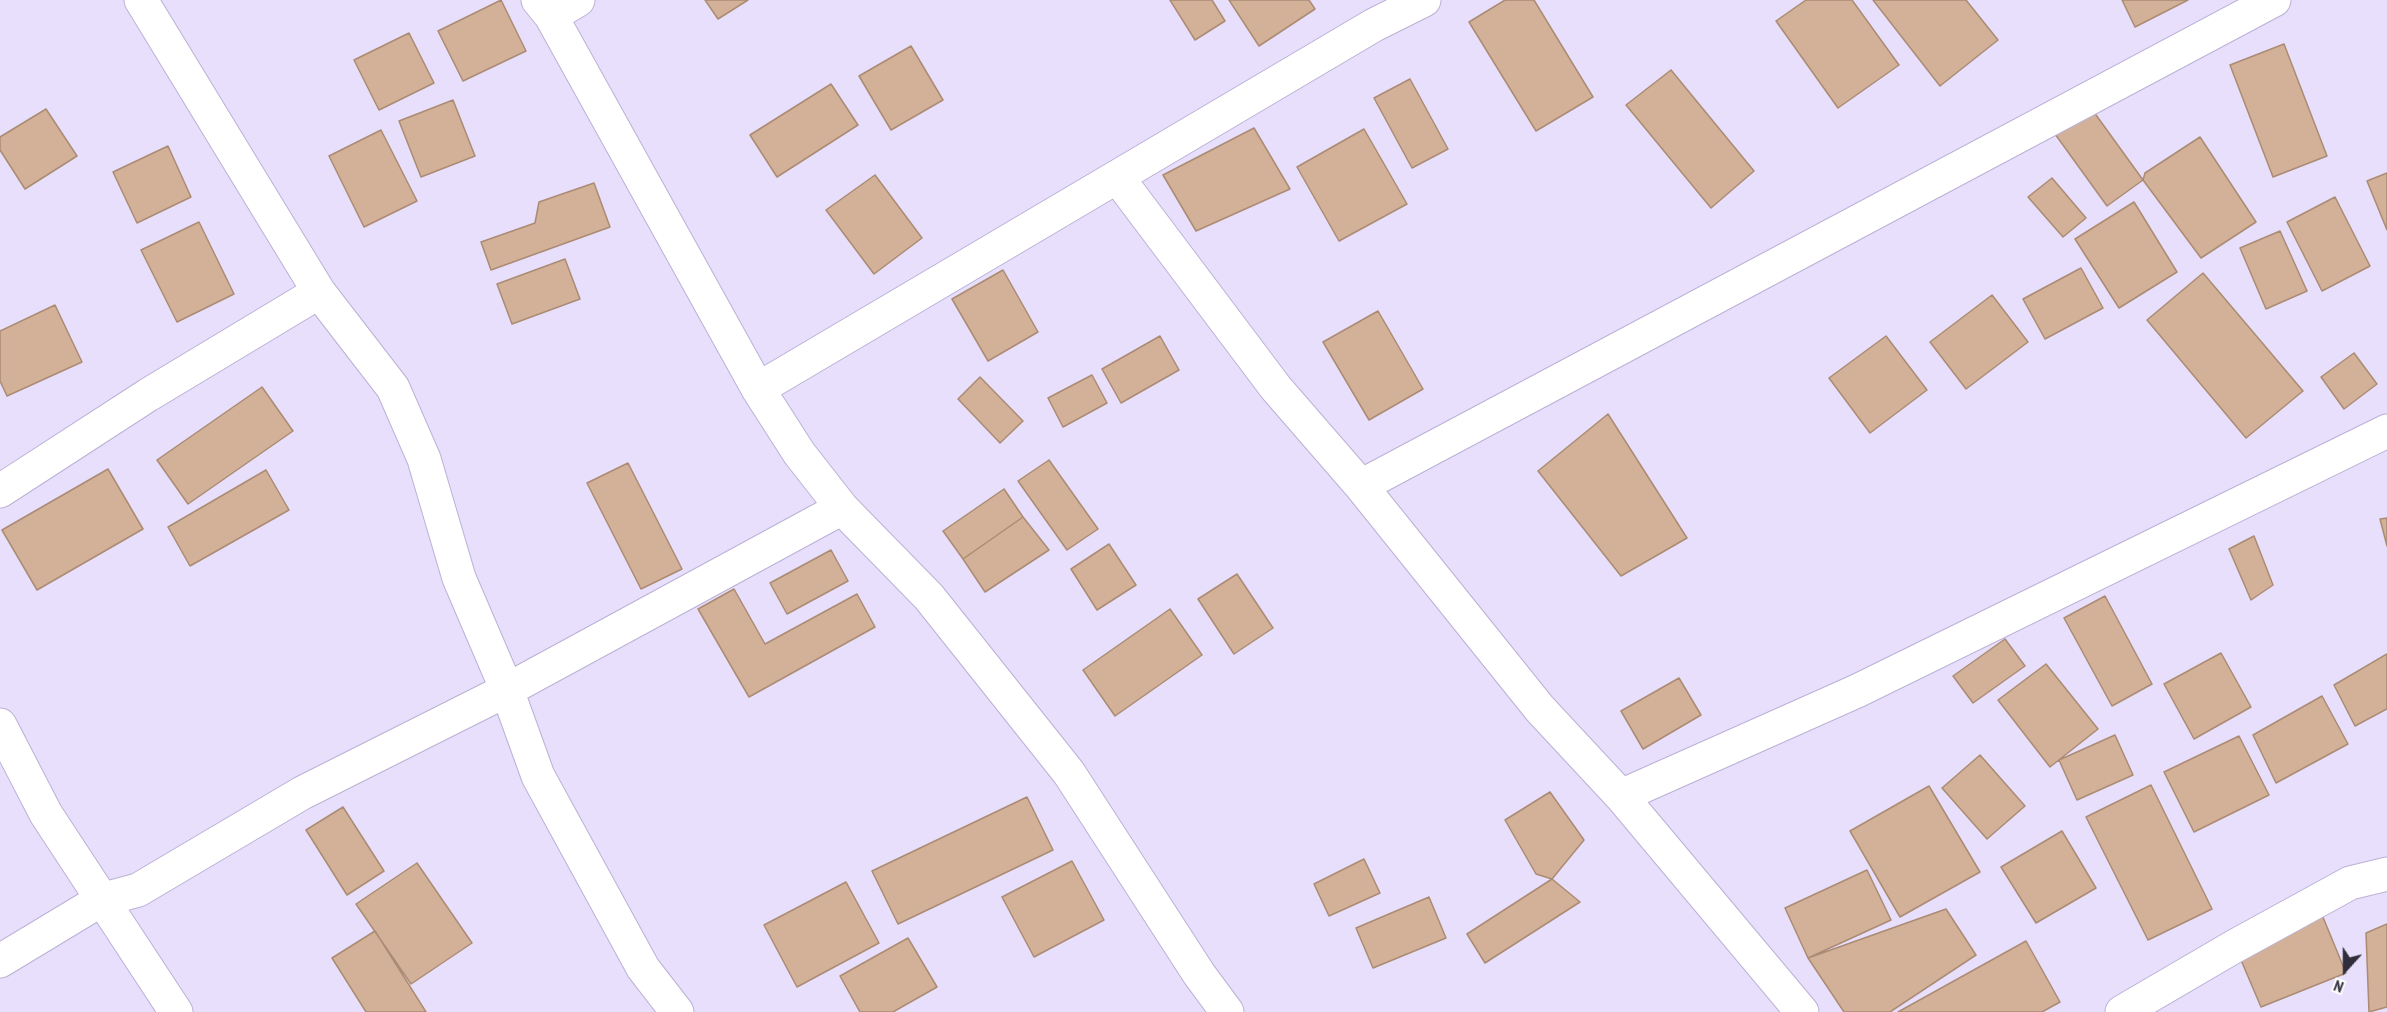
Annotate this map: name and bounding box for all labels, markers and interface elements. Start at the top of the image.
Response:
north arrow [2315,940,2375,1000]
text: N [2331,976,2346,998]

